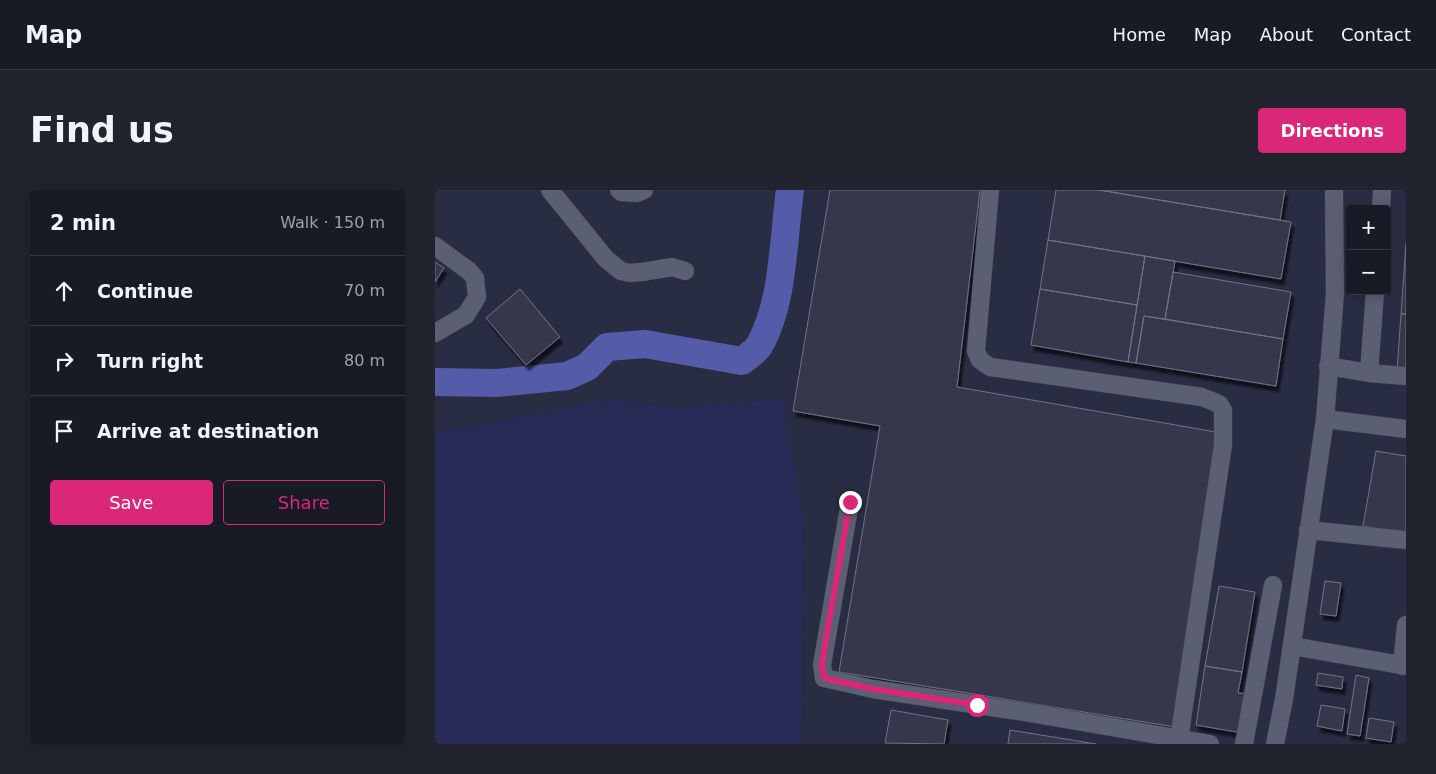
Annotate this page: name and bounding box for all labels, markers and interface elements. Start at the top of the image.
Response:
text: Map [25,21,82,49]
text: Home [1113,24,1166,45]
text: Map [1194,24,1232,45]
text: About [1260,24,1313,45]
text: Contact [1341,24,1411,45]
button: Directions [1258,108,1406,153]
text: Find us [30,110,174,150]
map controls [1346,205,1391,295]
button: + [1346,205,1391,250]
text: 2 min [50,211,116,235]
text: Walk · 150 m [280,213,385,232]
button: − [1346,250,1391,295]
icon: ahead [50,277,78,305]
text: Continue [97,280,193,302]
text: 70 m [344,281,385,300]
icon: right [50,347,78,375]
text: Turn right [97,350,203,372]
text: 80 m [344,351,385,370]
icon: arrive [50,417,78,445]
text: Arrive at destination [97,420,319,442]
button: Save [50,480,213,525]
button: Share [223,480,385,525]
route end [839,491,862,514]
route start [966,694,989,717]

